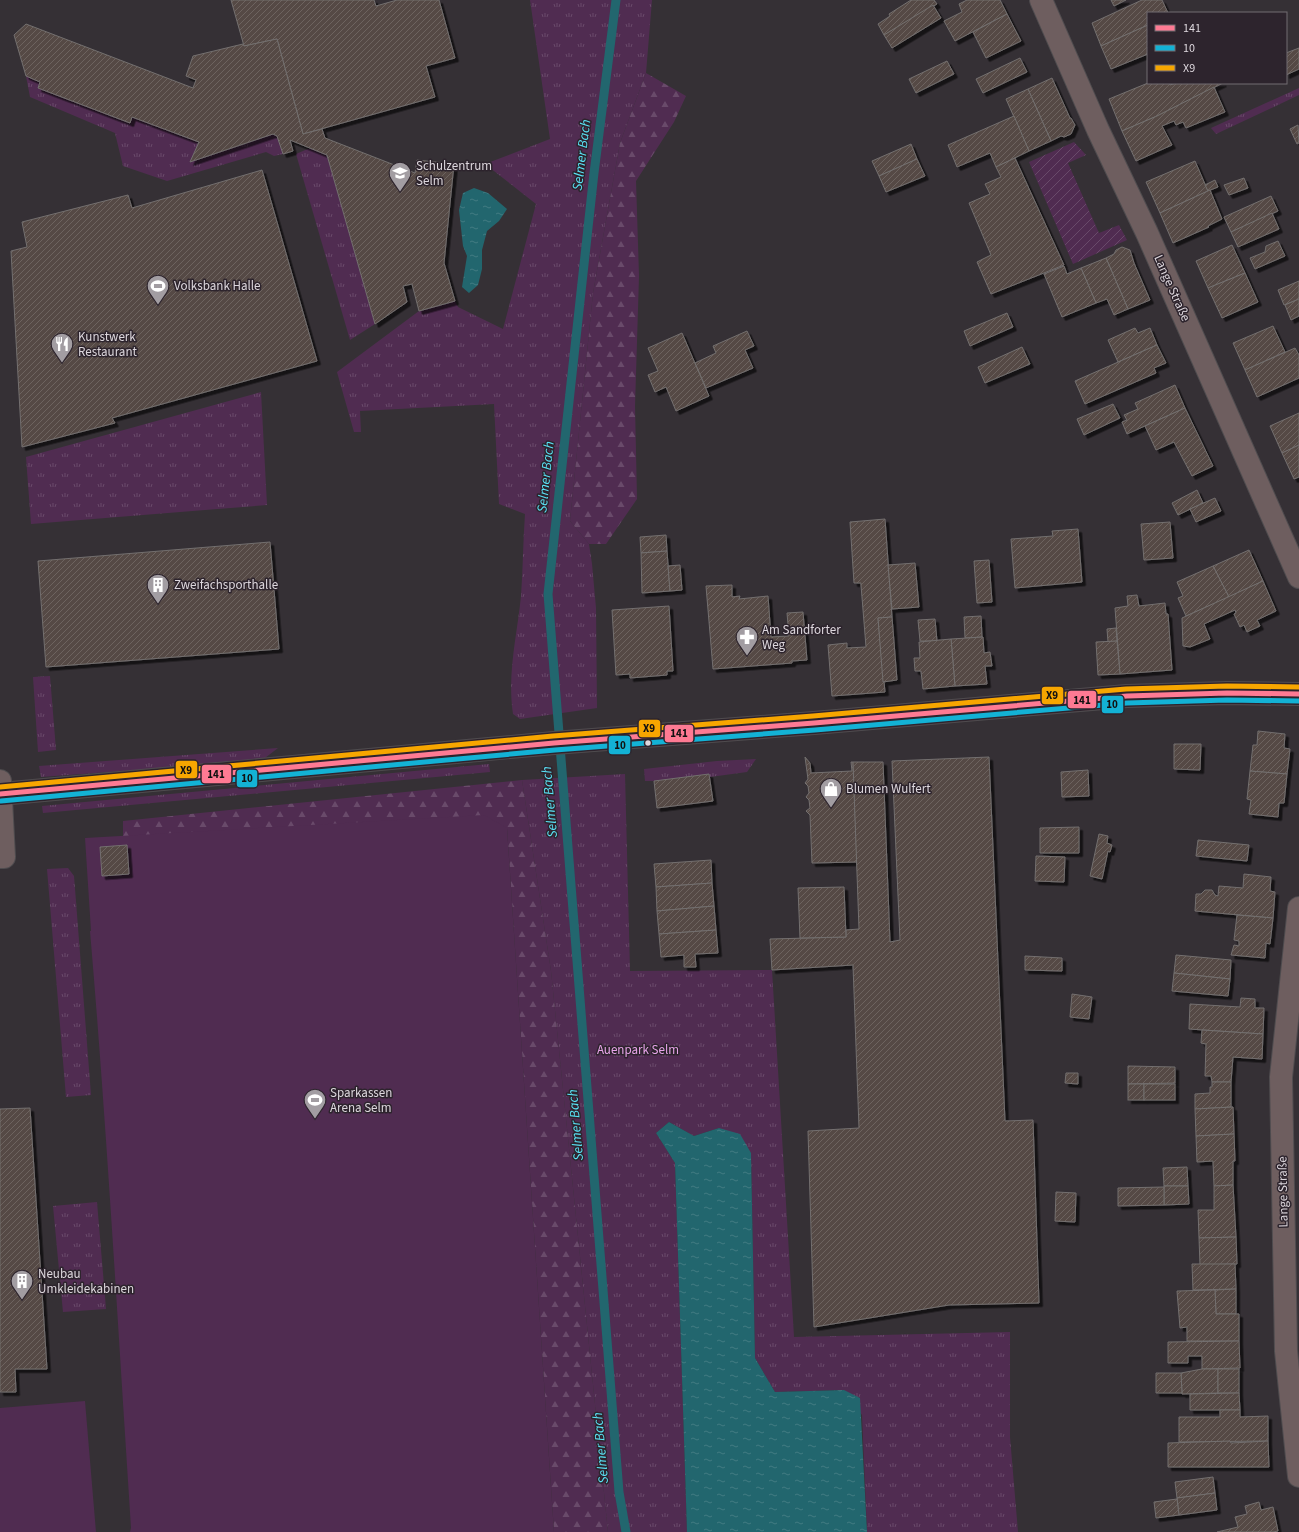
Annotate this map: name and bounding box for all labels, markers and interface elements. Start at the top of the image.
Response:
legend [1147,12,1287,84]
text: 141 [1183,20,1201,37]
text: 10 [1183,40,1195,57]
text: X9 [1183,60,1195,77]
water label: Selmer Bach [568,118,596,192]
place label: Schulzentrum Selm [416,157,492,190]
school or university icon: Schulzentrum Selm [387,160,413,193]
street label: Lange Straße [1149,252,1195,324]
sports icon: Volksbank Halle [145,273,171,306]
place label: Volksbank Halle [174,277,261,295]
place label: Kunstwerk Restaurant [78,328,138,361]
restaurant icon: Kunstwerk Restaurant [49,331,75,364]
water label: Selmer Bach [532,440,560,514]
building icon: Zweifachsporthalle [145,572,171,605]
place label: Zweifachsporthalle [174,576,278,594]
place label: Am Sandforter Weg [762,621,841,654]
pharmacy icon: Am Sandforter Weg [734,624,760,657]
line badge: X9 [1041,686,1064,705]
text: X9 [1046,688,1058,703]
line badge: 141 [1067,690,1097,709]
text: 141 [1073,693,1091,708]
line badge: 10 [1101,695,1124,714]
text: 10 [1106,697,1118,712]
line badge: X9 [638,719,661,738]
text: X9 [643,721,655,736]
line badge: 141 [664,724,694,743]
text: 141 [670,726,688,741]
line badge: 10 [608,735,631,755]
text: 10 [614,738,626,753]
unlabelled marker [643,738,653,748]
line badge: X9 [175,760,198,779]
text: X9 [180,763,192,778]
line badge: 141 [201,764,232,784]
water label: Selmer Bach [537,765,563,839]
text: 141 [207,767,225,782]
line badge: 10 [236,769,258,788]
text: 10 [241,771,253,786]
shop icon: Blumen Wulfert [818,776,844,809]
place label: Blumen Wulfert [846,780,931,798]
park label: Auenpark Selm [597,1041,679,1059]
place label: Sparkassen Arena Selm [330,1084,392,1117]
sports icon: Sparkassen Arena Selm [302,1087,328,1120]
water label: Selmer Bach [563,1088,589,1162]
street label: Lange Straße [1273,1156,1293,1228]
place label: Neubau Umkleidekabinen [38,1265,134,1298]
building icon: Neubau Umkleidekabinen [9,1268,35,1301]
water label: Selmer Bach [588,1411,614,1485]

